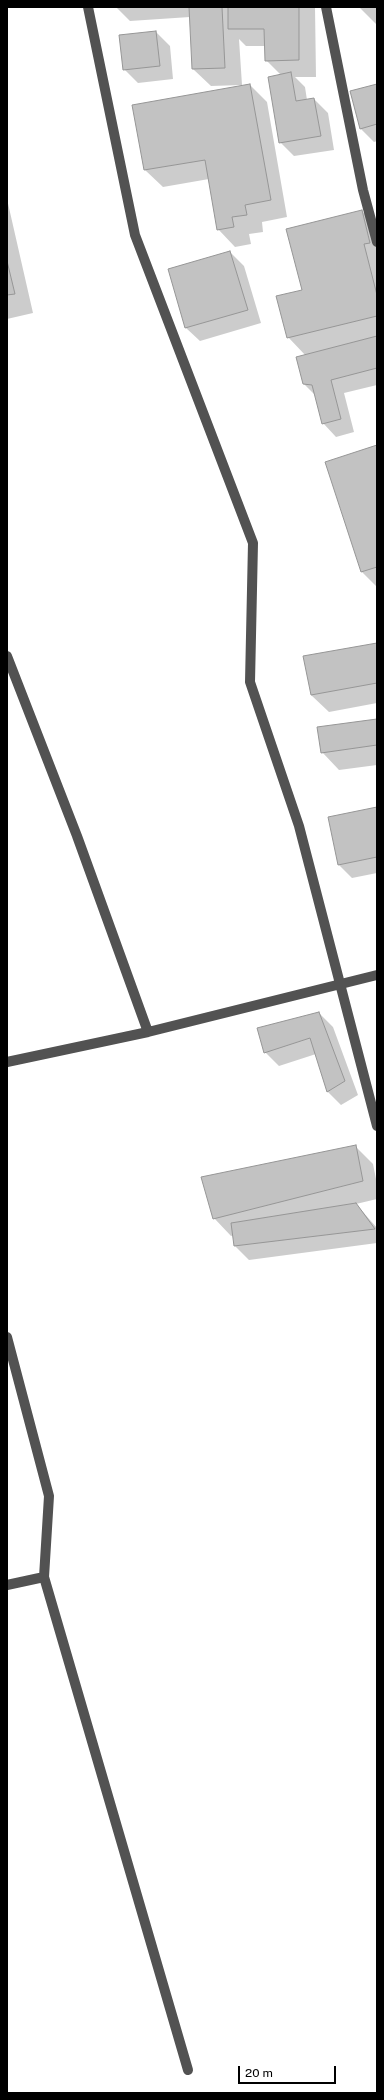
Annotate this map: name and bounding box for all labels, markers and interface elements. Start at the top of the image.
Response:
scale bar [240,2058,338,2084]
text: 20 m [245,2066,273,2080]

